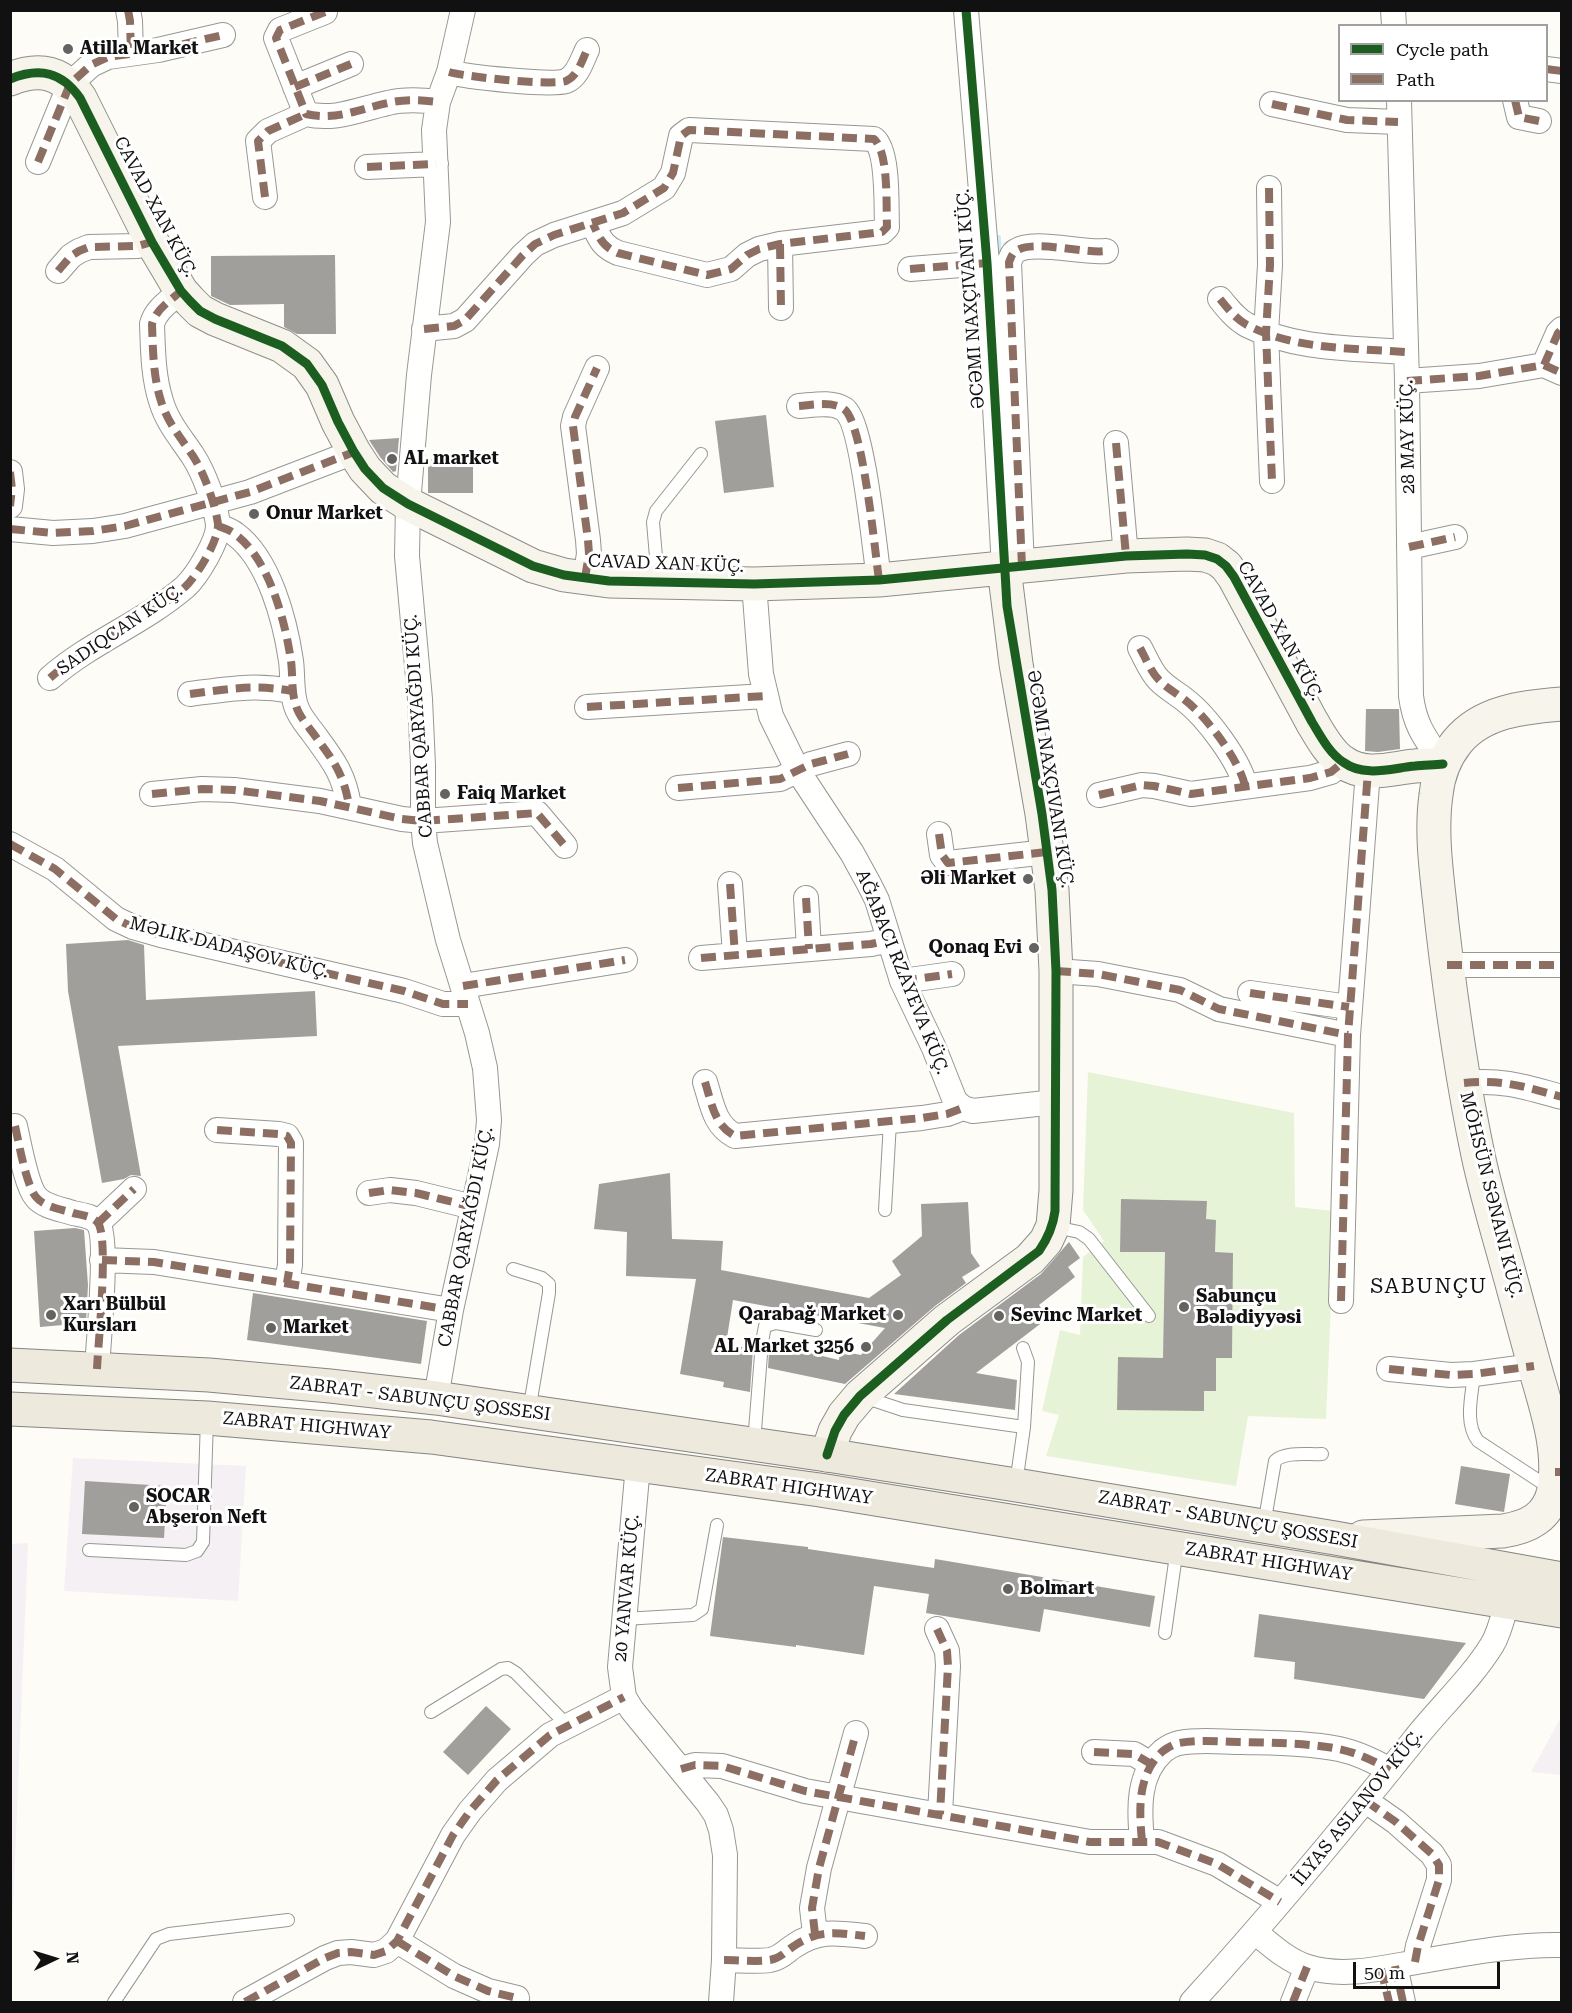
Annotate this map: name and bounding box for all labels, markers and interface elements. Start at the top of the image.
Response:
legend [1338,24,1548,102]
place label: Atilla Market [80,38,199,60]
text: Cycle path [1396,39,1489,60]
marker: Atilla Market [61,42,75,56]
text: Path [1396,69,1435,90]
street label: CAVAD XAN KÜÇ. [109,133,201,281]
street label: ƏCƏMI NAXÇIVANI KÜÇ. [953,188,989,410]
street label: 28 MAY KÜÇ. [1396,380,1420,494]
place label: AL market [404,448,499,470]
marker: AL market [385,452,399,466]
place label: Onur Market [266,503,383,525]
marker: Onur Market [247,507,261,521]
street label: CAVAD XAN KÜÇ. [588,550,744,578]
street label: CAVAD XAN KÜÇ. [1233,558,1327,704]
street label: SADIQCAN KÜÇ. [53,580,187,680]
street label: CABBAR QARYAĞDI KÜÇ. [400,613,438,839]
street label: ƏCƏMI NAXÇIVANI KÜÇ. [1022,668,1078,890]
place label: Faiq Market [457,783,566,805]
marker: Faiq Market [438,787,452,801]
street label: AĞABACI RZAYEVA KÜÇ. [851,866,953,1078]
place label: Əli Market [920,868,1016,890]
marker: Əli Market [1021,872,1035,886]
street label: MƏLIK DADAŞOV KÜÇ. [127,913,331,983]
place label: Qonaq Evi [928,937,1022,959]
marker: Qonaq Evi [1027,941,1041,955]
street label: MÖHSÜN SƏNANI KÜÇ. [1455,1090,1527,1300]
street label: CABBAR QARYAĞDI KÜÇ. [434,1125,498,1349]
district label: SABUNÇU [1370,1274,1488,1300]
place label: Sabunçu Bələdiyyəsi [1196,1286,1302,1328]
place label: Xarı Bülbül Kursları [63,1294,166,1336]
marker: Sabunçu Bələdiyyəsi [1177,1300,1191,1314]
place label: Qarabağ Market [739,1304,886,1326]
place label: Sevinc Market [1011,1305,1142,1327]
marker: Xarı Bülbül Kursları [44,1308,58,1322]
marker: Qarabağ Market [891,1308,905,1322]
marker: Sevinc Market [992,1309,1006,1323]
place label: Market [283,1317,349,1339]
marker: Market [264,1321,278,1335]
place label: AL Market 3256 [714,1336,854,1358]
marker: AL Market 3256 [859,1340,873,1354]
street label: ZABRAT - SABUNÇU ŞOSSESI [288,1372,552,1426]
street label: ZABRAT HIGHWAY [222,1408,392,1444]
street label: ZABRAT HIGHWAY [704,1465,874,1509]
place label: SOCAR Abşeron Neft [146,1486,267,1528]
street label: ZABRAT - SABUNÇU ŞOSSESI [1097,1487,1359,1553]
marker: SOCAR Abşeron Neft [127,1500,141,1514]
street label: 20 YANVAR KÜÇ. [610,1513,644,1663]
street label: ZABRAT HIGHWAY [1184,1538,1354,1586]
place label: Bolmart [1020,1578,1094,1600]
marker: Bolmart [1001,1582,1015,1596]
street label: İLYAS ASLANOV KÜÇ. [1288,1726,1428,1890]
north arrow [24,1929,84,1989]
scale bar [1356,1950,1503,1988]
text: N [63,1951,82,1965]
text: 50 m [1364,1962,1405,1983]

